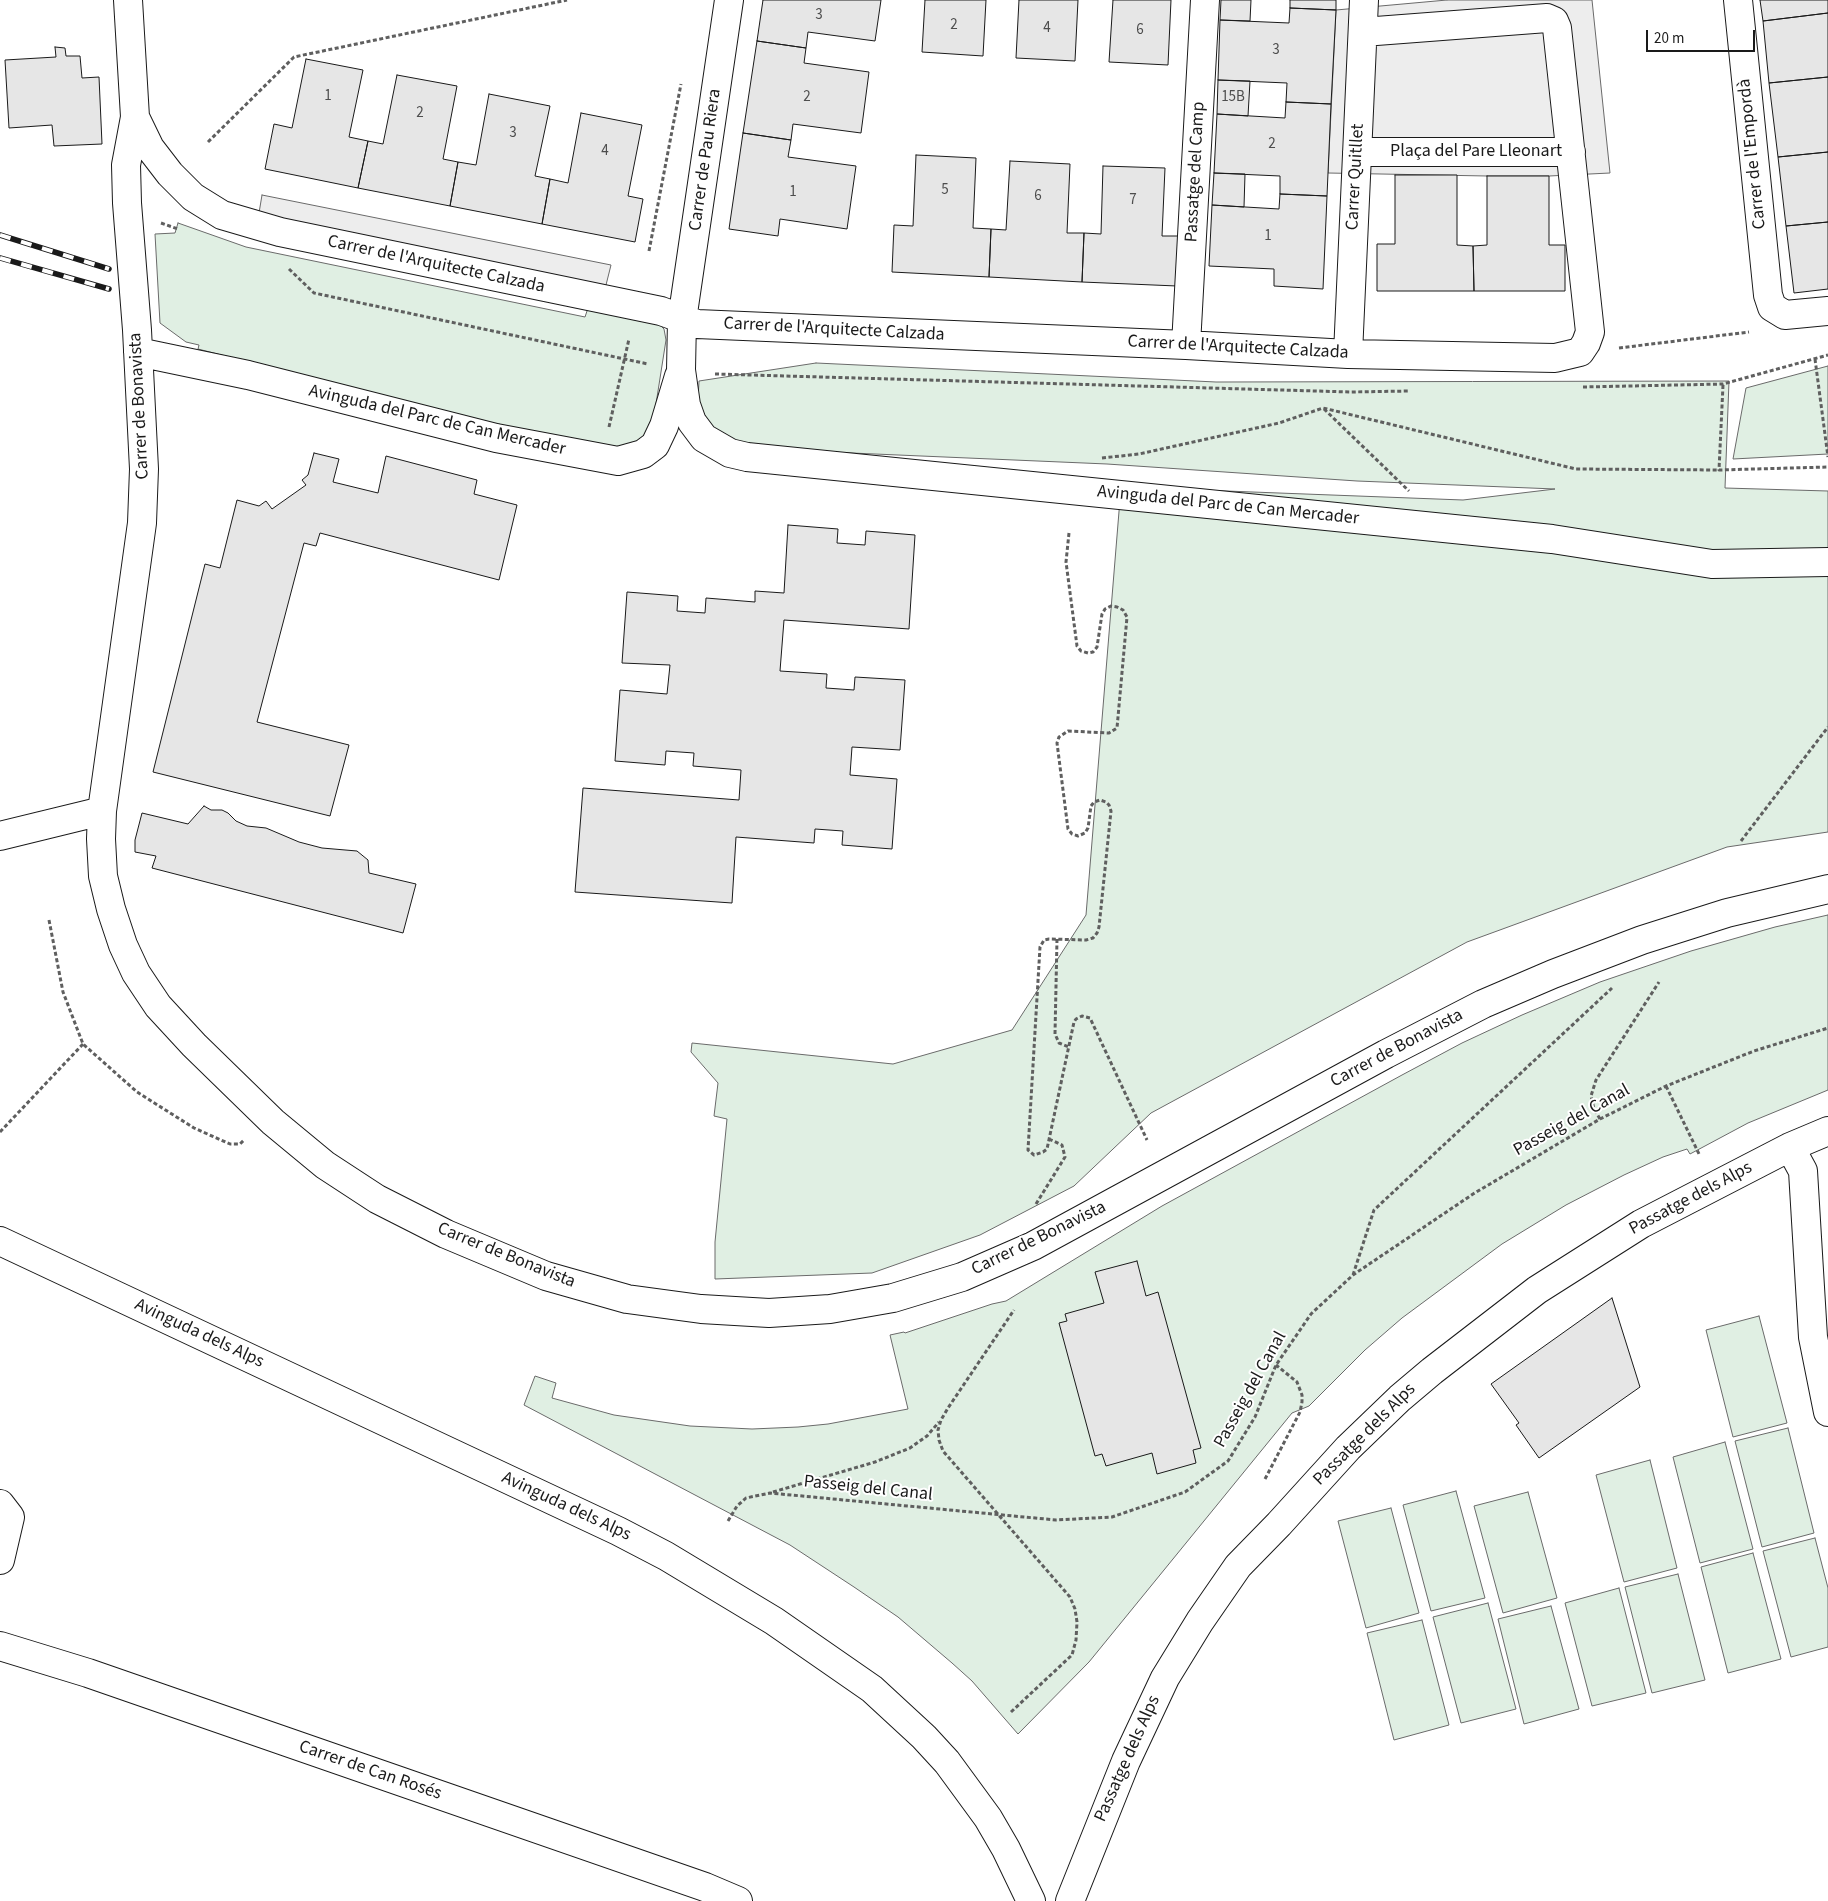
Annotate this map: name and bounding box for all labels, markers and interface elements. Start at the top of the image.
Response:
house number: 3 [815,7,823,25]
house number: 2 [950,17,958,35]
house number: 4 [1043,20,1051,38]
scale bar [1648,20,1757,52]
house number: 6 [1136,22,1144,40]
text: 20 m [1654,28,1684,49]
house number: 3 [1272,42,1280,60]
street label: Carrer de l'Empordà [1734,78,1772,230]
house number: 1 [324,88,332,106]
street label: Carrer de Pau Riera [685,88,727,232]
house number: 2 [803,89,811,107]
house number: 15B [1221,89,1245,107]
street label: Passatge del Camp [1182,101,1210,243]
house number: 2 [416,105,424,123]
street label: Carrer Quitllet [1342,123,1370,231]
house number: 3 [509,125,517,143]
house number: 2 [1268,136,1276,154]
street label: Plaça del Pare Lleonart [1390,141,1562,163]
house number: 4 [601,143,609,161]
house number: 5 [941,182,949,200]
house number: 1 [789,184,797,202]
house number: 6 [1034,188,1042,206]
house number: 7 [1129,192,1137,210]
house number: 1 [1264,228,1272,246]
street label: Carrer de l'Arquitecte Calzada [325,231,547,299]
street label: Carrer de l'Arquitecte Calzada [723,313,945,347]
street label: Carrer de l'Arquitecte Calzada [1127,331,1349,365]
street label: Carrer de Bonavista [125,332,155,480]
street label: Avinguda del Parc de Can Mercader [306,381,568,461]
street label: Avinguda del Parc de Can Mercader [1096,482,1360,530]
street label: Carrer de Bonavista [1327,1005,1467,1093]
street label: Passeig del Canal [1510,1080,1634,1162]
street label: Passatge dels Alps [1626,1158,1756,1240]
street label: Carrer de Bonavista [968,1197,1110,1281]
street label: Carrer de Bonavista [434,1218,578,1294]
street label: Avinguda dels Alps [131,1295,267,1373]
street label: Passeig del Canal [1210,1328,1292,1452]
street label: Passatge dels Alps [1309,1379,1421,1491]
street label: Avinguda dels Alps [498,1468,634,1546]
street label: Passeig del Canal [802,1471,934,1507]
street label: Passatge dels Alps [1090,1692,1166,1826]
street label: Carrer de Can Rosés [296,1736,444,1806]

